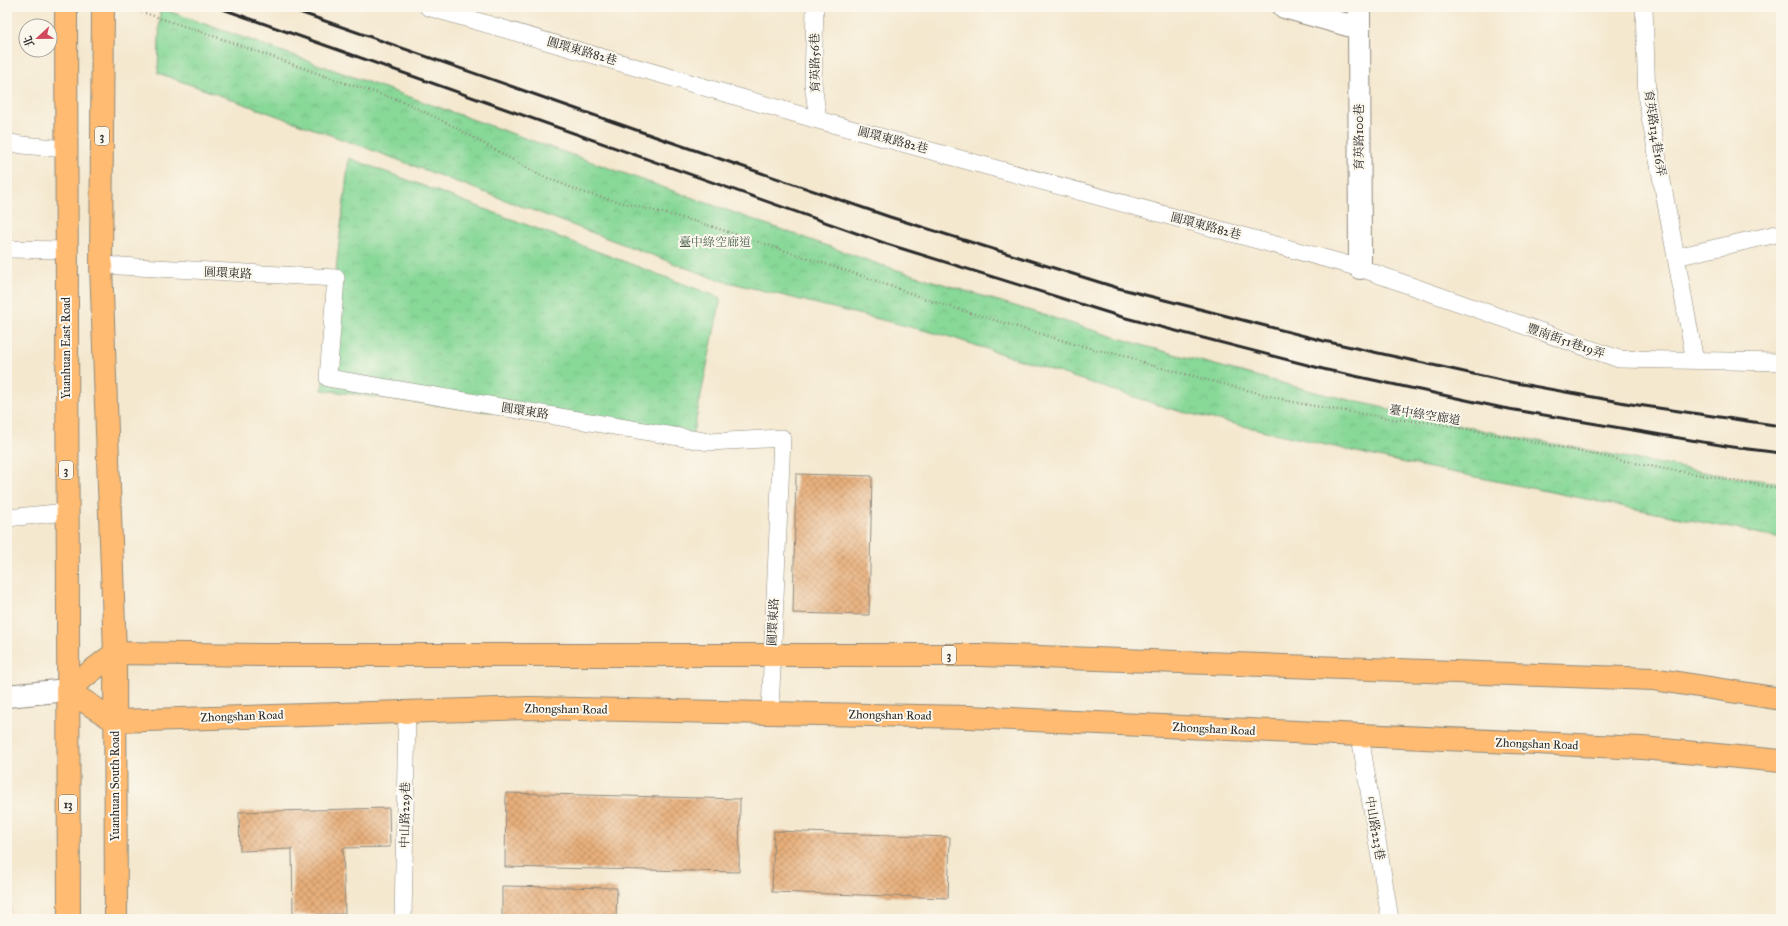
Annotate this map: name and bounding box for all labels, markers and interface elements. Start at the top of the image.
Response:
north arrow [18,18,58,58]
street label: 育英路56巷 [807,33,823,93]
text: 北 [21,34,37,49]
street label: 圓環東路82巷 [545,34,619,68]
street label: 育英路134巷16弄 [1641,89,1669,177]
street label: 育英路100巷 [1352,104,1366,170]
street label: 圓環東路82巷 [856,124,930,156]
road number: 3 [95,127,109,145]
street label: 圓環東路82巷 [1169,210,1243,242]
park label: 臺中綠空廊道 [679,235,751,249]
street label: 圓環東路 [204,265,252,281]
street label: Yuanhuan East Road [59,297,73,399]
street label: 豐南街51巷19弄 [1525,321,1607,361]
street label: 圓環東路 [500,400,550,422]
street label: 臺中綠空廊道 [1388,402,1462,428]
road number: 3 [59,461,73,479]
street label: 圓環東路 [765,598,781,646]
road number: 3 [942,646,956,664]
street label: Zhongshan Road [524,701,608,718]
street label: Zhongshan Road [848,707,932,724]
street label: Zhongshan Road [200,708,284,725]
street label: Zhongshan Road [1172,720,1256,739]
street label: Yuanhuan South Road [108,731,122,841]
street label: Zhongshan Road [1495,736,1579,753]
street label: 中山路229巷 [397,782,413,848]
road number: 13 [59,795,77,813]
street label: 中山路223巷 [1362,795,1388,861]

